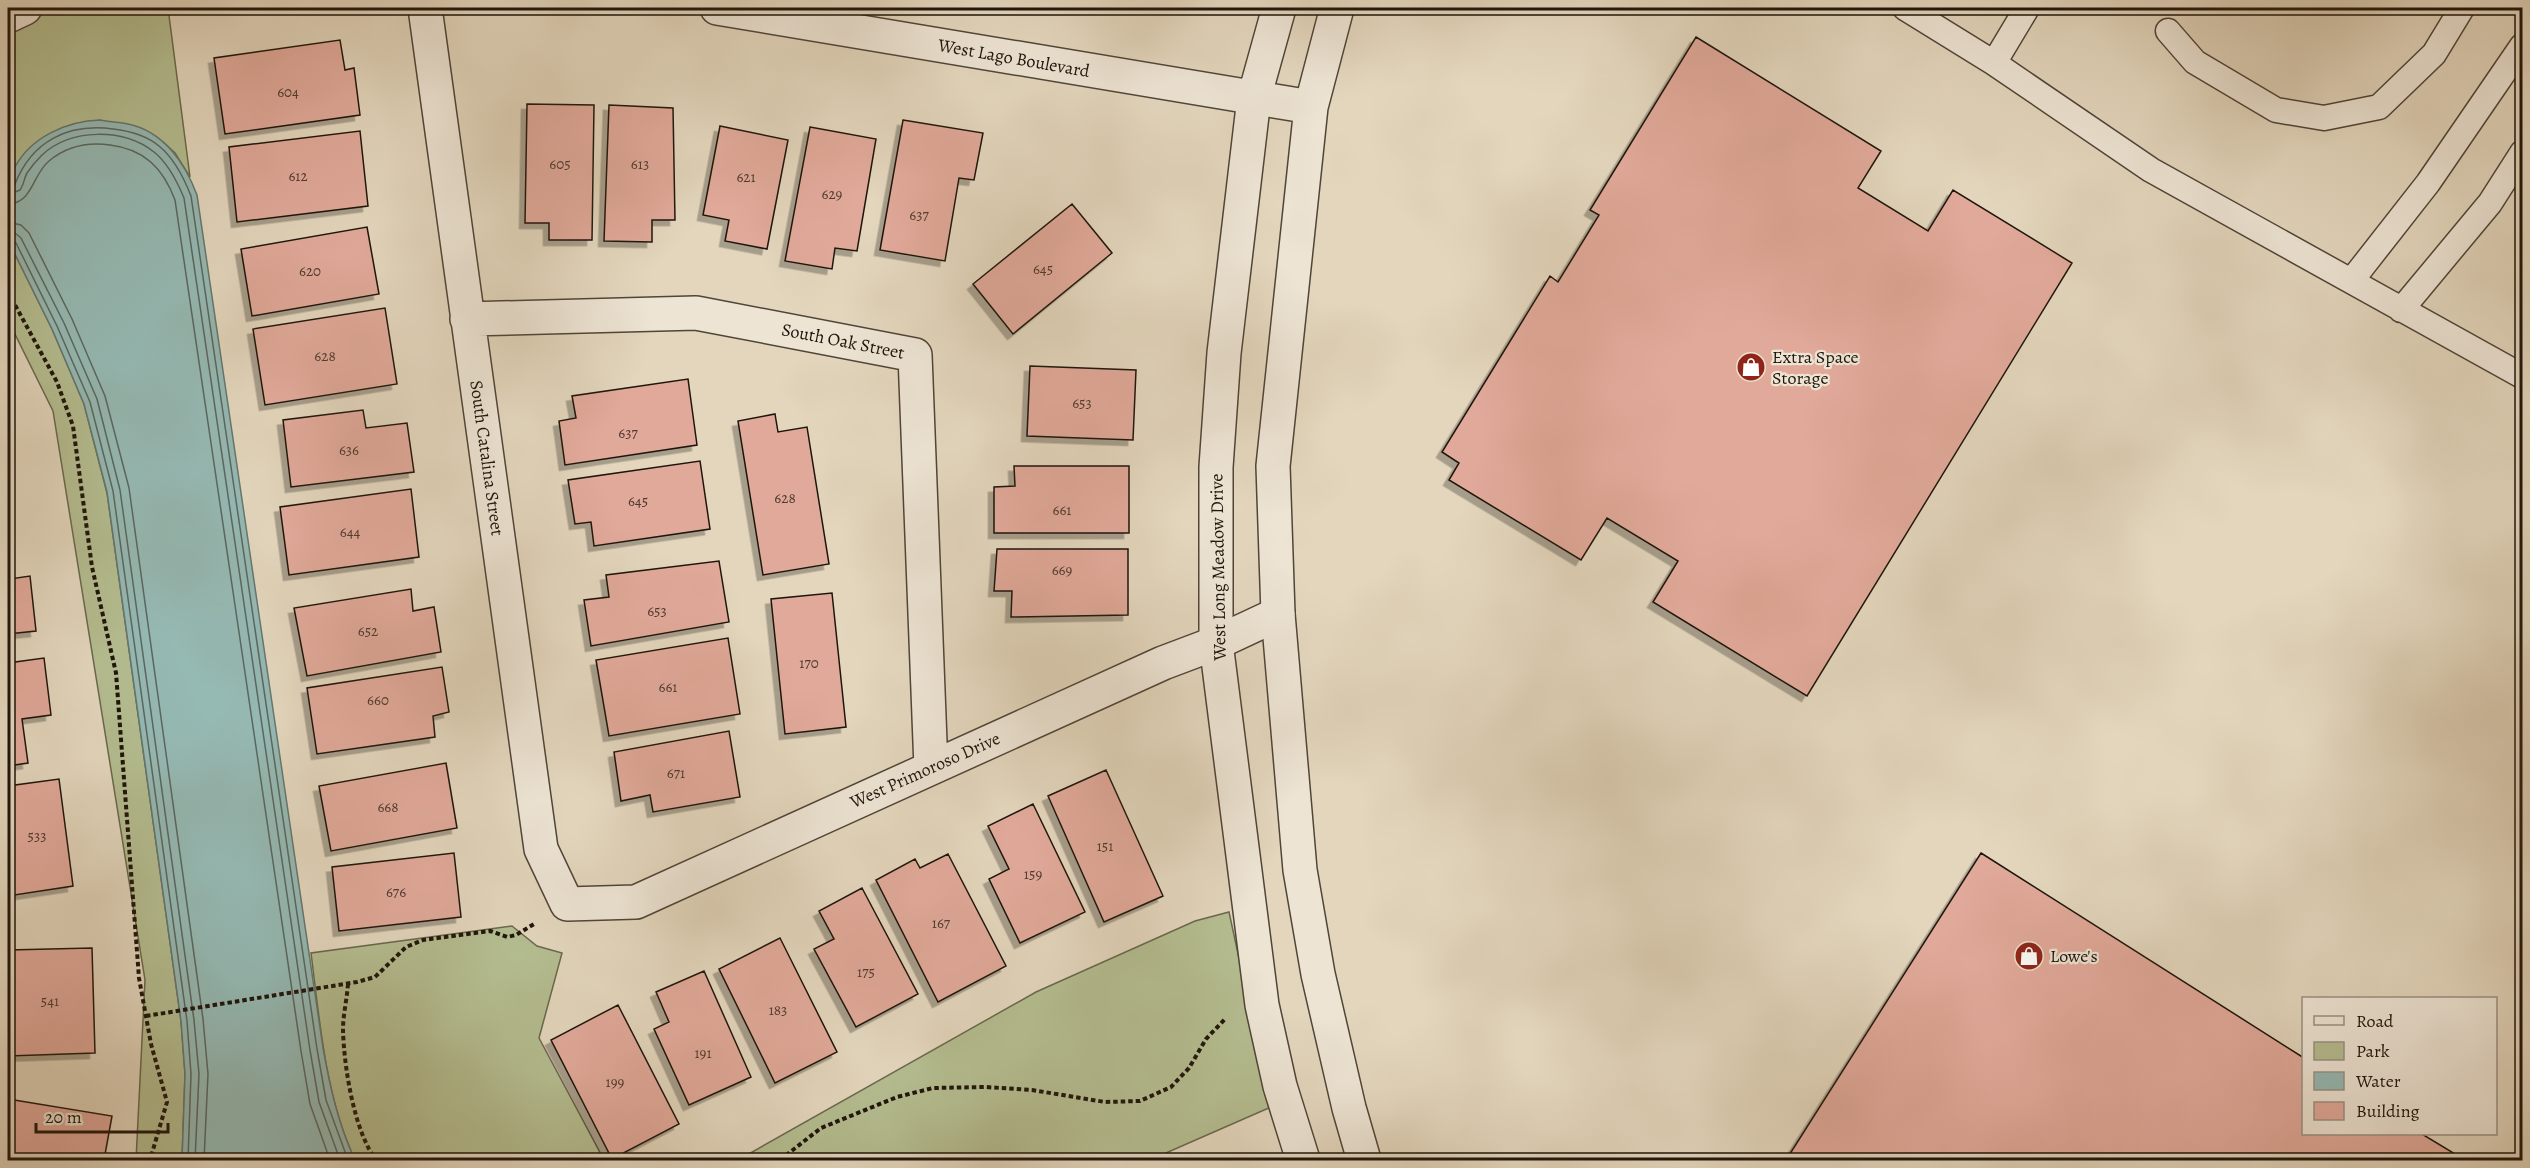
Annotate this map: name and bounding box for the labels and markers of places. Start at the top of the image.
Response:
place label: Extra Space Storage [1772,345,1859,390]
shop icon: Extra Space Storage [1735,351,1767,383]
shop icon: Lowe's [2013,940,2045,972]
place label: Lowe's [2050,944,2098,968]

